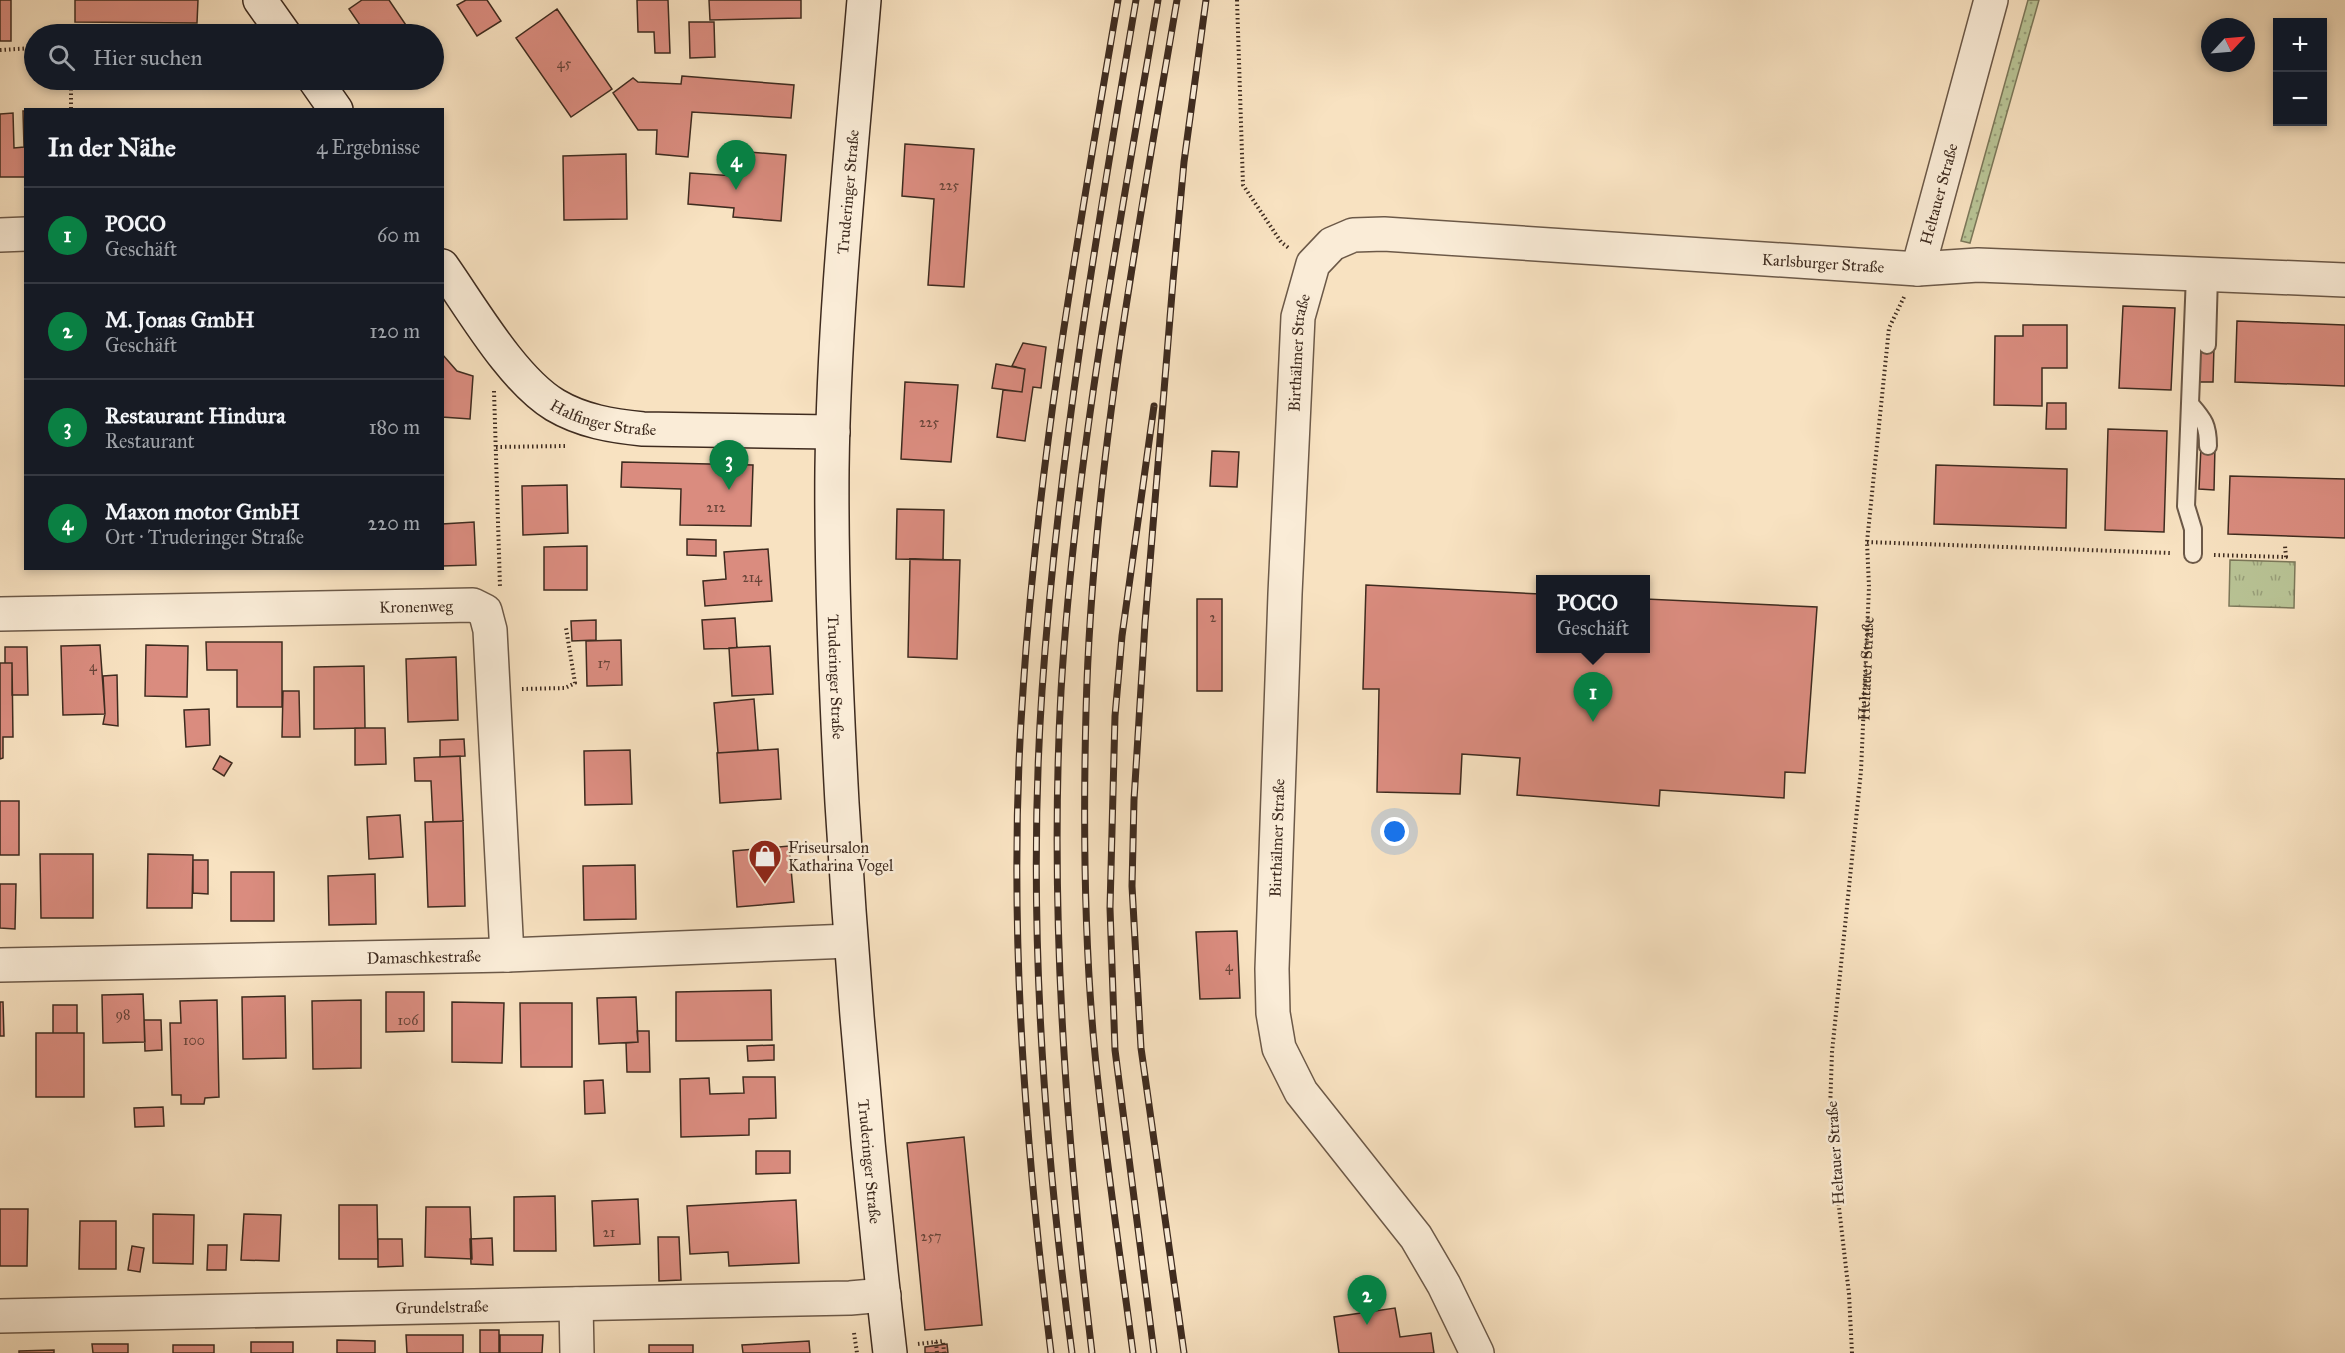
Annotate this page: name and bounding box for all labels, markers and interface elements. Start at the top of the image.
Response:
north arrow [2201,18,2255,72]
map controls [2273,18,2327,126]
button: + [2273,18,2327,72]
search box [24,24,444,90]
icon: search [45,41,78,74]
text: Hier suchen [93,44,202,71]
house number: 45 [557,55,572,72]
button: − [2273,72,2327,126]
street label: Truderinger Straße [833,129,864,255]
text: In der Nähe [48,131,176,163]
text: 4 Ergebnisse [316,135,420,159]
pin: 4 [716,140,756,190]
street label: Heltauer Straße [1916,141,1961,247]
house number: 225 [939,177,960,194]
text: POCO [105,210,166,237]
text: 1 [64,223,71,247]
text: 60 m [377,223,420,247]
text: Geschäft [105,237,177,261]
street label: Karlsburger Straße [1761,249,1885,276]
street label: Birthälmer Straße [1284,291,1314,412]
text: M. Jonas GmbH [105,306,254,333]
text: 2 [63,319,72,343]
text: 120 m [369,319,420,343]
text: Geschäft [105,333,177,357]
street label: Halfinger Straße [547,395,657,439]
text: Restaurant Hindura [105,402,286,429]
house number: 225 [919,414,940,431]
text: 3 [64,415,72,439]
text: 180 m [369,415,420,439]
text: Restaurant [105,429,195,453]
pin: 3 [710,440,748,490]
text: Maxon motor GmbH [105,498,300,525]
house number: 212 [706,499,726,516]
text: 4 [62,511,73,535]
text: 220 m [368,511,420,535]
text: Ort · Truderinger Straße [105,525,304,549]
house number: 214 [742,569,763,586]
popup [1536,575,1650,653]
text: POCO [1557,589,1618,616]
street label: Kronenweg [379,596,454,616]
house number: 2 [1210,609,1217,626]
street label: Truderinger Straße [824,614,848,740]
text: Geschäft [1557,616,1629,640]
street label: Heltauer Straße [1854,616,1877,721]
house number: 17 [597,655,611,672]
house number: 4 [89,658,98,675]
pin: 1 [1574,672,1612,722]
street label: Birthälmer Straße [1265,778,1288,898]
your location [1380,817,1409,846]
shop icon: Friseursalon Katharina Vogel [747,838,783,885]
place label: Friseursalon Katharina Vogel [788,838,894,876]
street label: Damaschkestraße [367,946,482,967]
house number: 4 [1225,958,1234,975]
house number: 98 [116,1006,130,1023]
house number: 106 [398,1012,419,1029]
house number: 100 [183,1032,205,1049]
street label: Truderinger Straße [855,1098,885,1225]
street label: Heltauer Straße [1822,1100,1848,1206]
house number: 21 [603,1224,616,1241]
house number: 257 [921,1228,941,1245]
pin: 2 [1348,1276,1386,1325]
street label: Grundelstraße [395,1296,489,1317]

